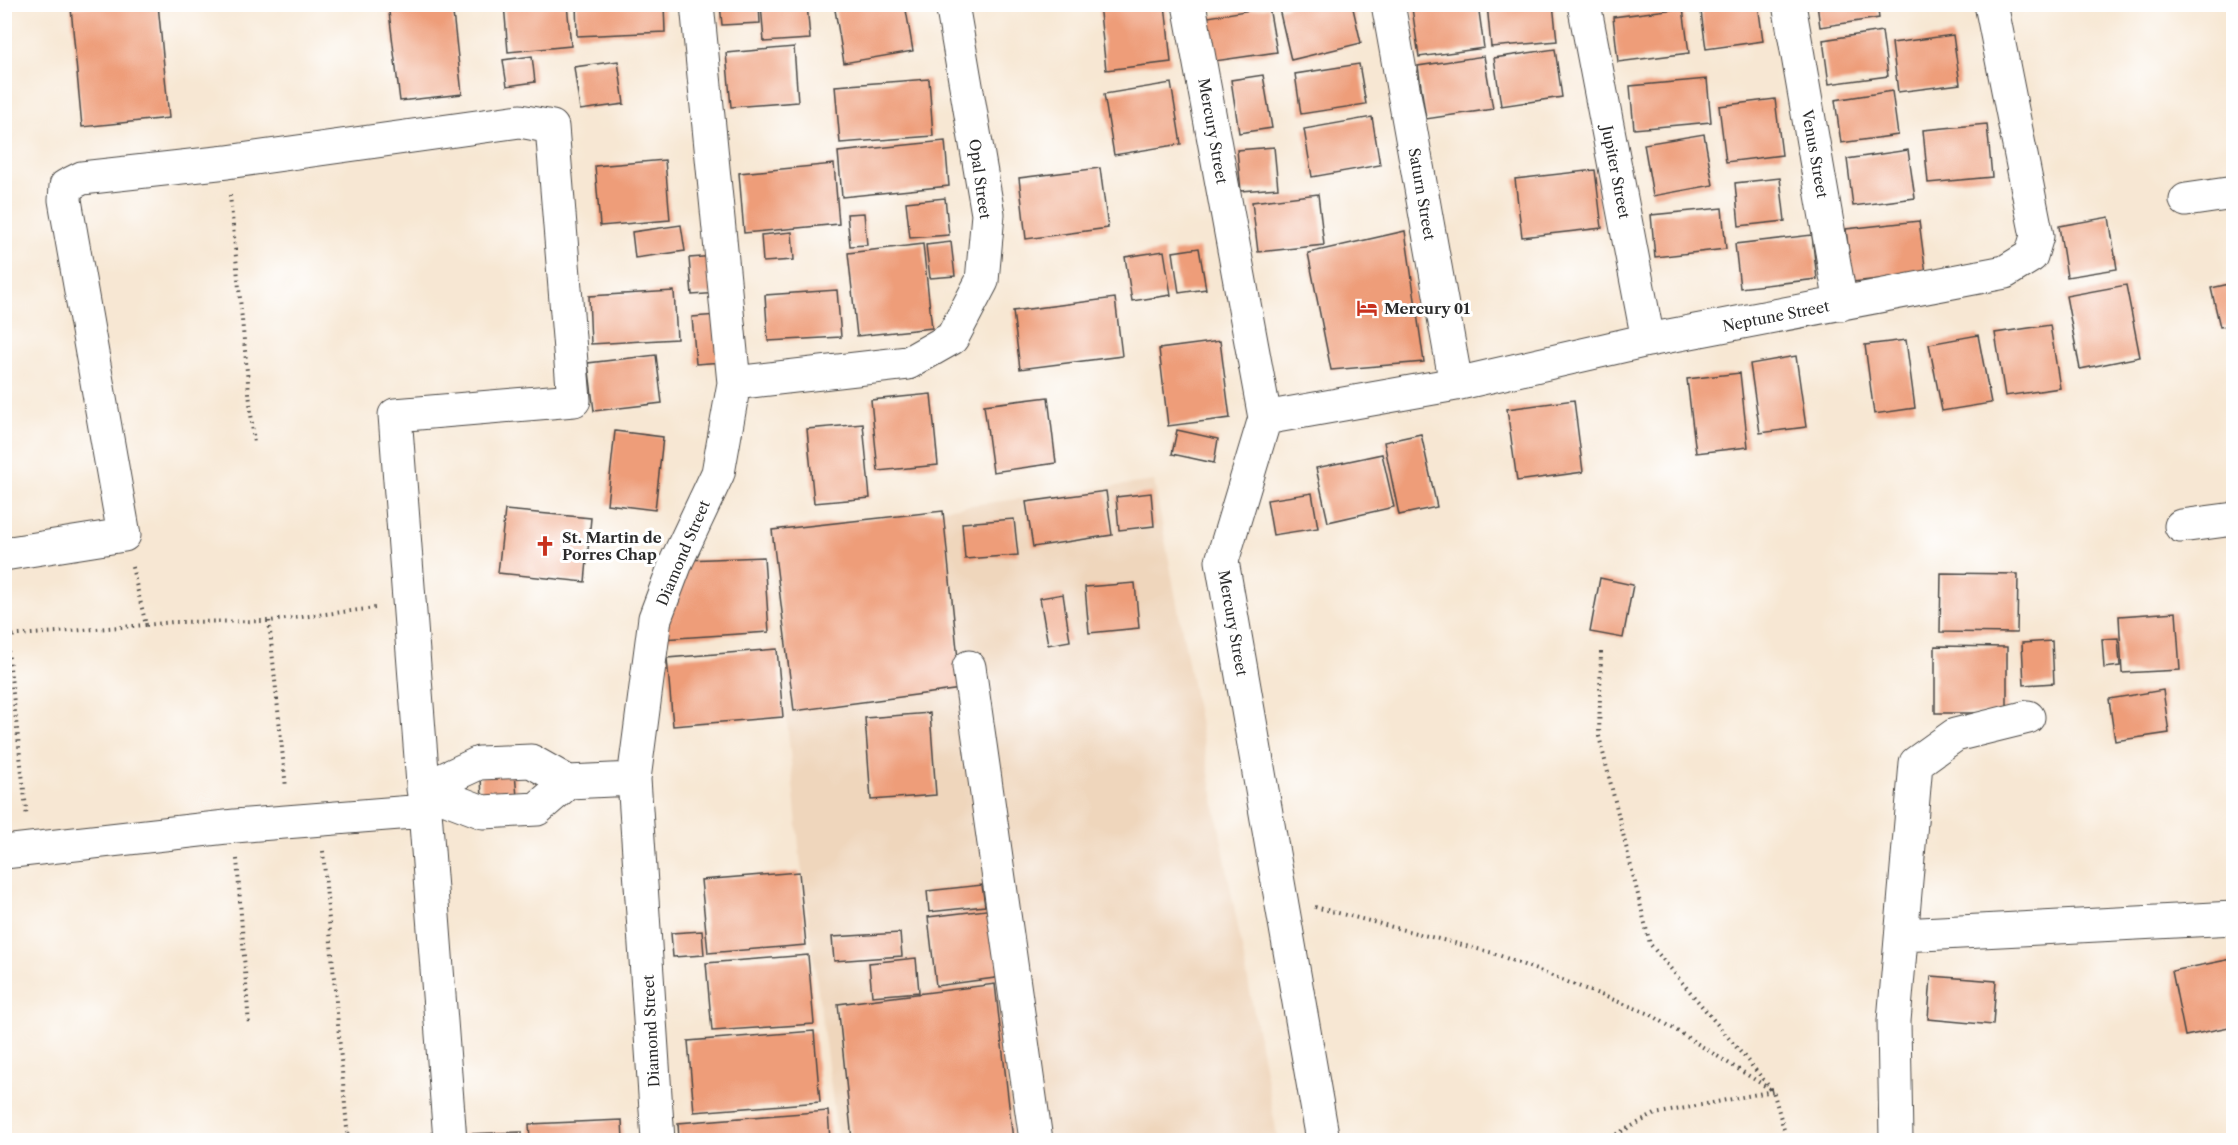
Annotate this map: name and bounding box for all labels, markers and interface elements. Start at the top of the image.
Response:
street label: Mercury Street [1194,77,1232,186]
street label: Venus Street [1798,107,1832,200]
street label: Jupiter Street [1597,122,1634,221]
street label: Opal Street [965,138,995,221]
street label: Saturn Street [1405,146,1440,242]
hotel icon: Mercury 01 [1355,296,1379,320]
street label: Neptune Street [1721,296,1832,336]
place label: Mercury 01 [1384,299,1470,318]
street label: Diamond Street [652,497,714,609]
place label: St. Martin de Porres Chap [562,528,662,564]
church icon: St. Martin de Porres Chap [533,534,557,558]
street label: Mercury Street [1214,569,1252,678]
street label: Diamond Street [639,973,663,1088]

